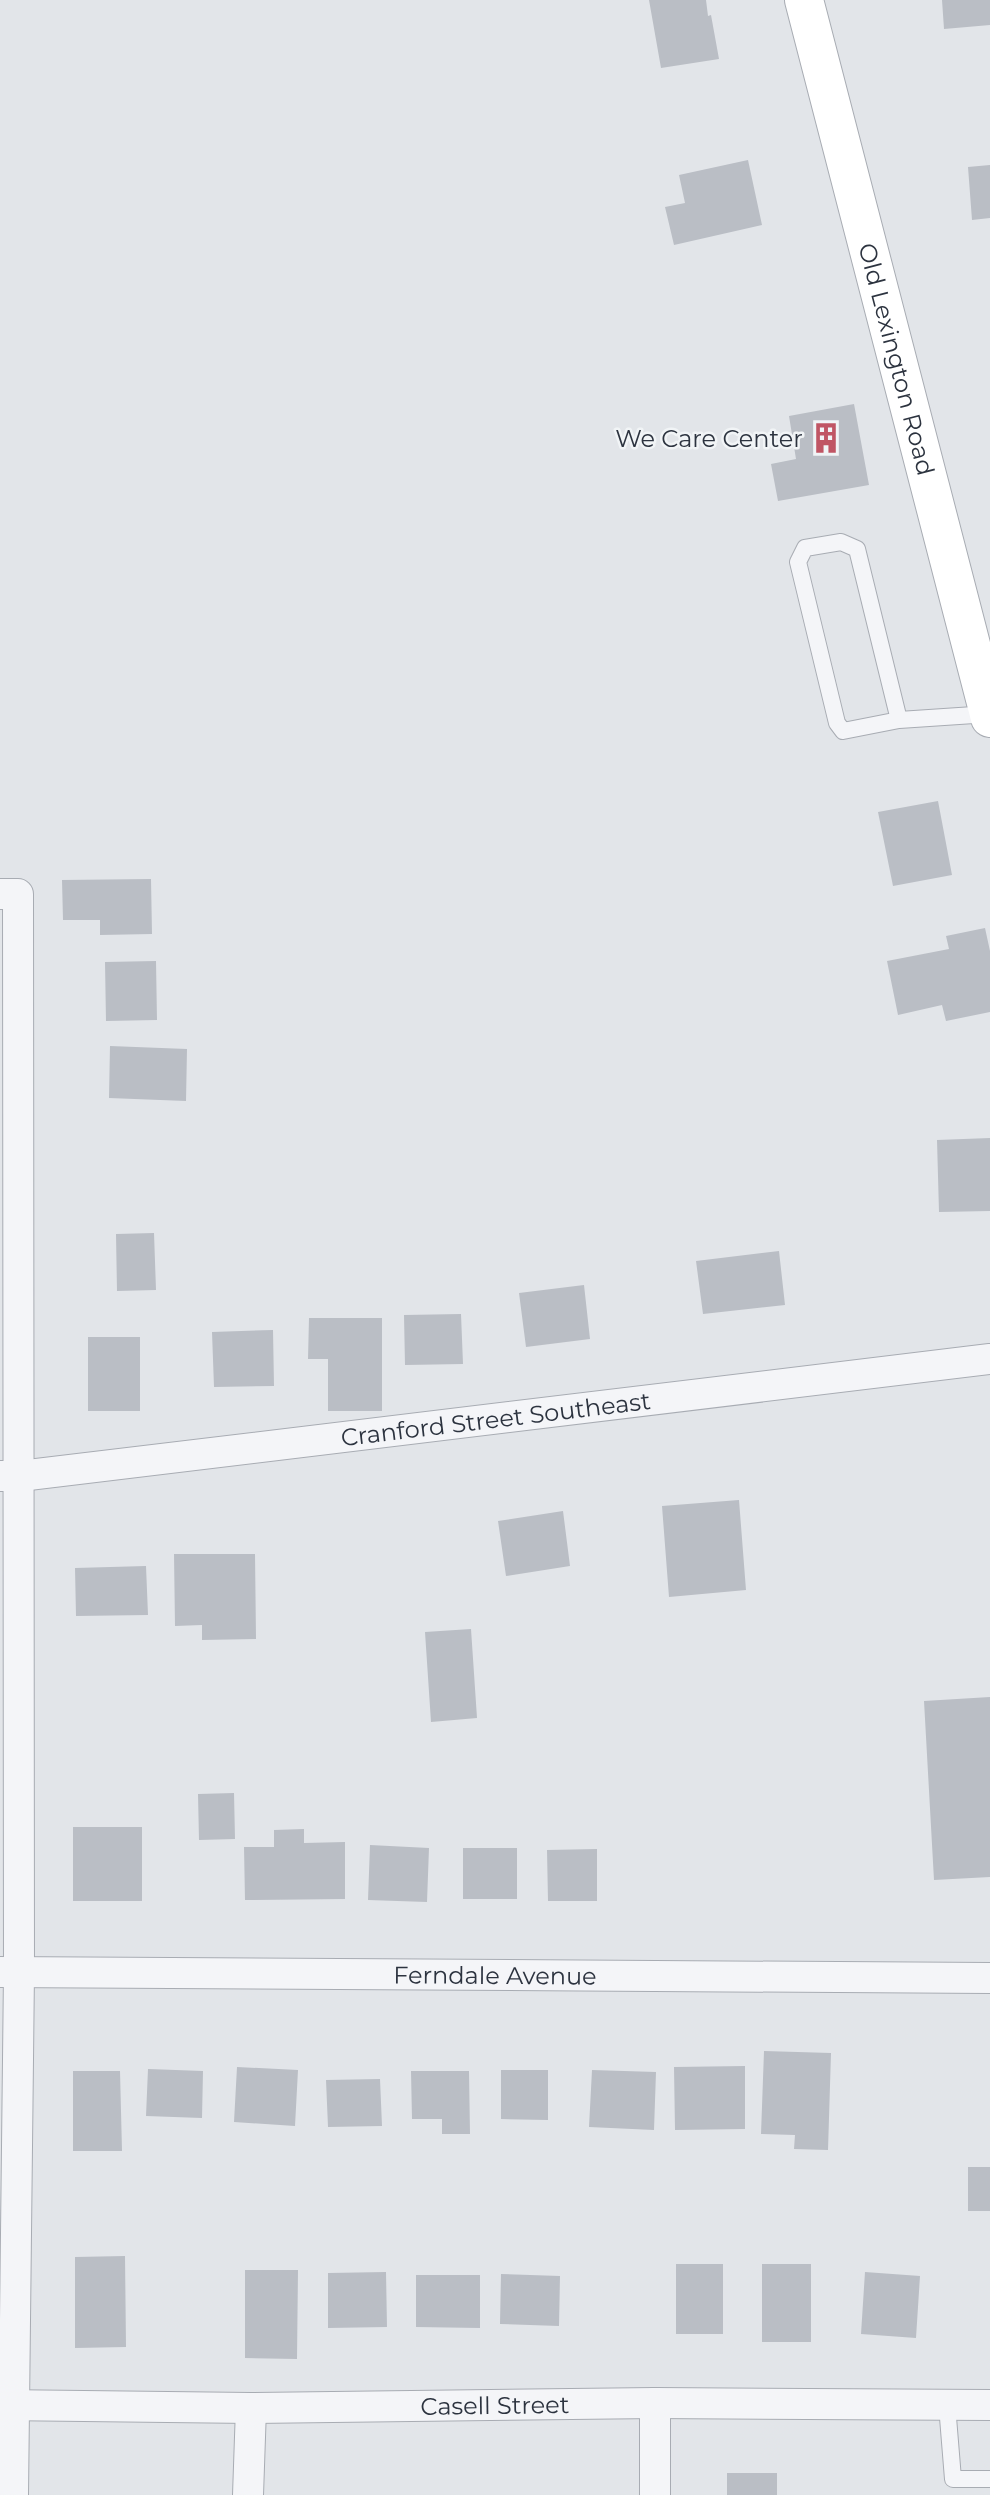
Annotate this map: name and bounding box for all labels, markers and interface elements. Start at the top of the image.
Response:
street label: Old Lexington Road [853,240,941,478]
building icon: We Care Center [809,421,843,455]
place label: We Care Center [615,424,803,453]
street label: Cranford Street Southeast [339,1386,652,1452]
street label: Ferndale Avenue [393,1960,597,1990]
street label: Casell Street [420,2390,570,2420]

